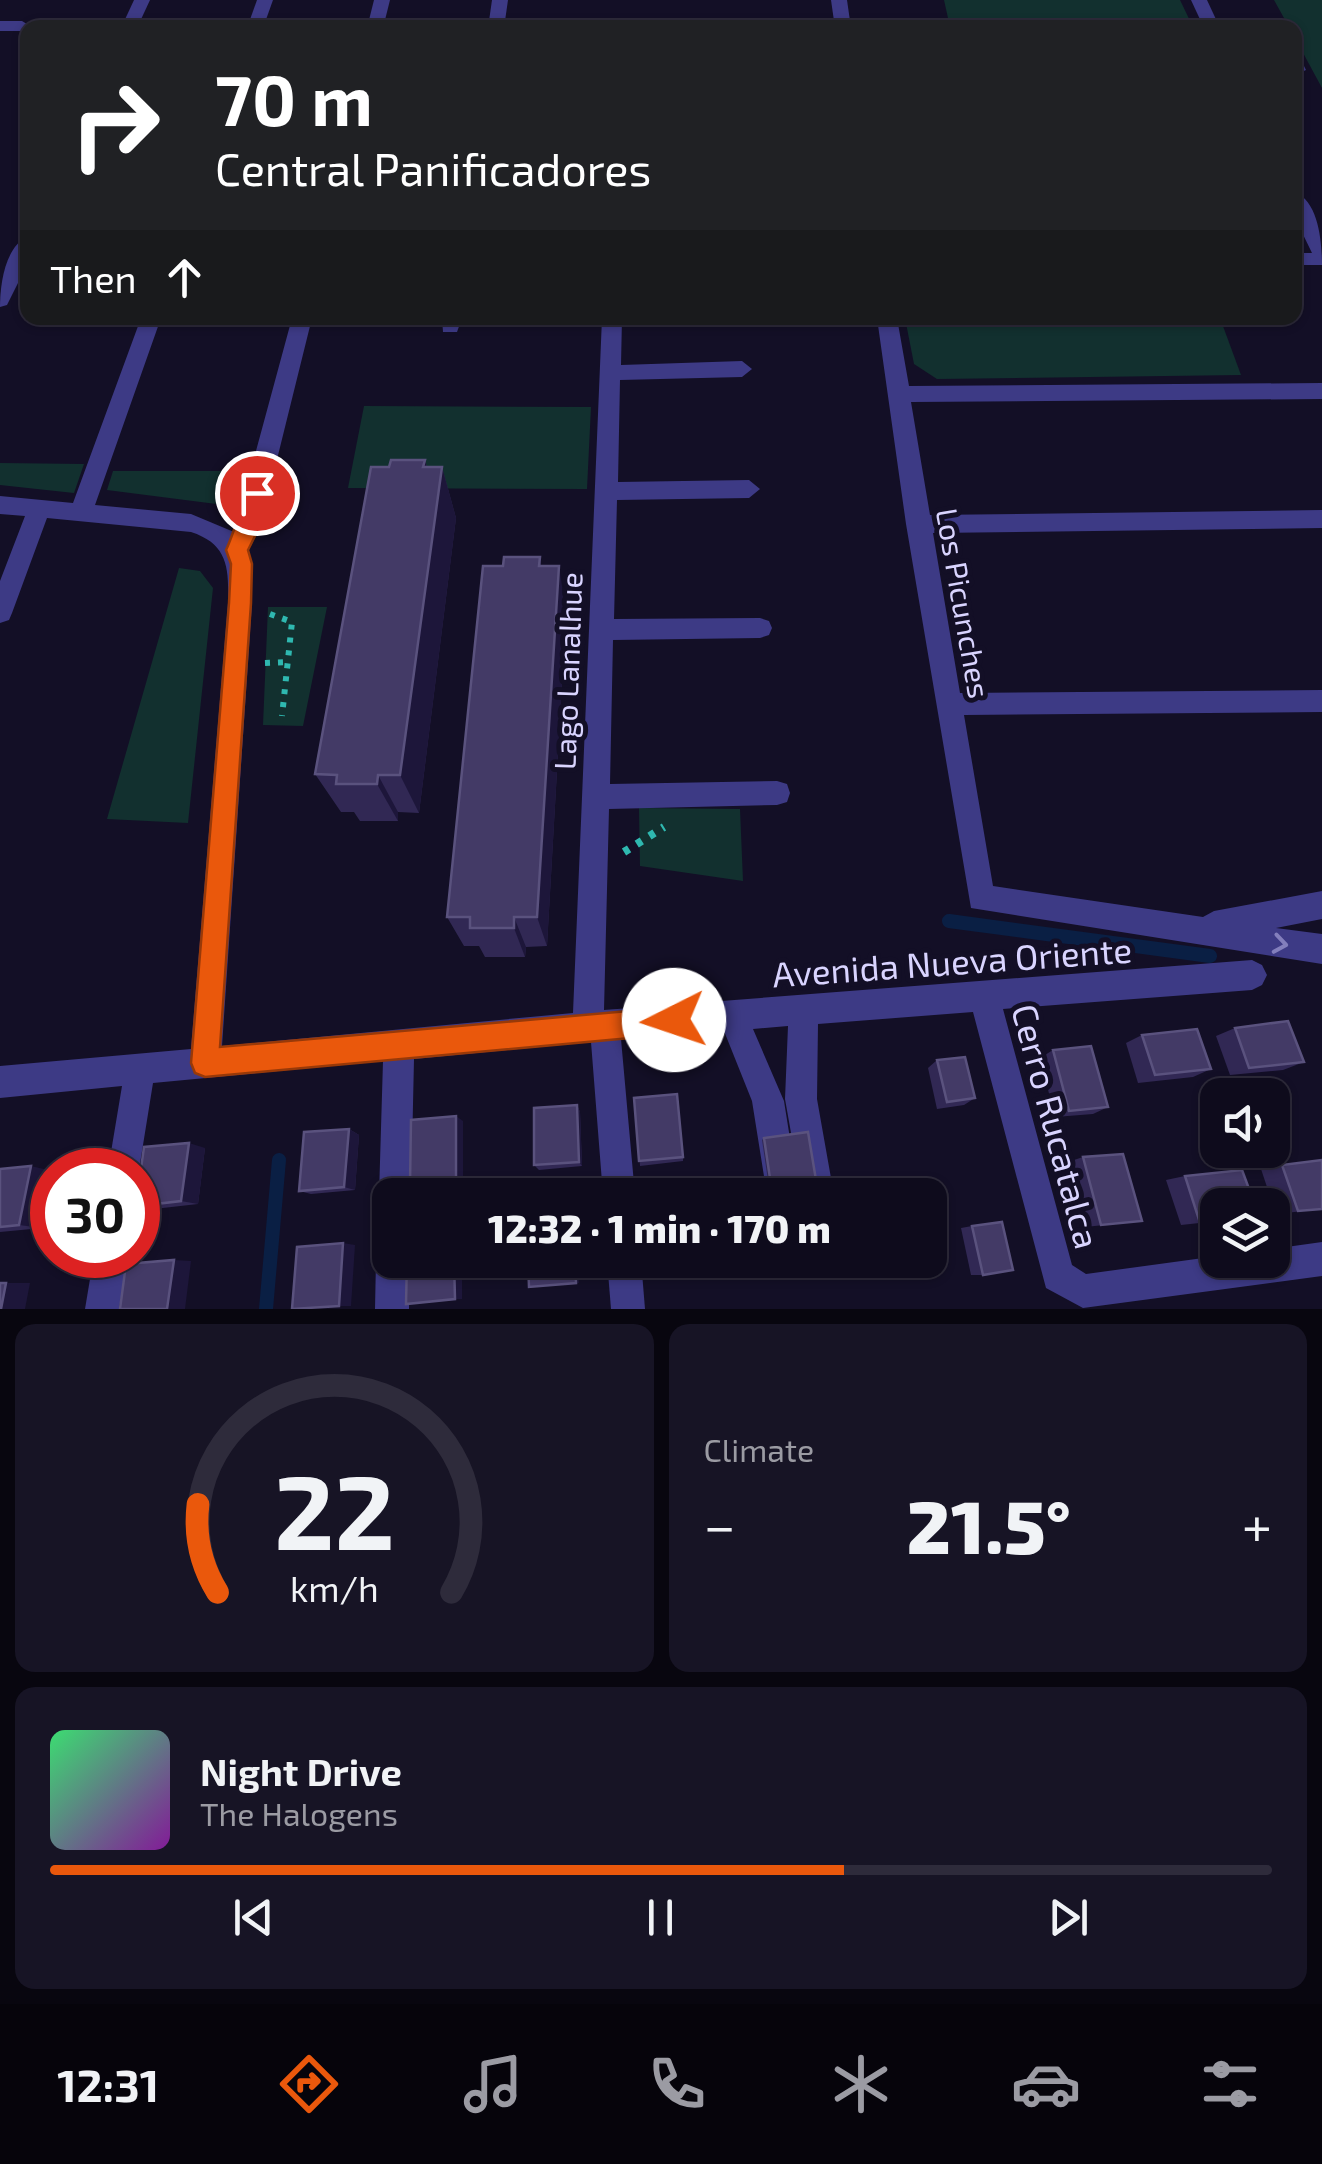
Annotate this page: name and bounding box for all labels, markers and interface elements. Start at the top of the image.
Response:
text: 70 m [215,56,373,140]
icon: right [50,60,180,190]
text: Central Panificadores [215,141,651,195]
icon: ahead [157,250,212,305]
text: Then [50,255,137,301]
pin [215,451,300,536]
icon: arrive [230,466,285,521]
street label: Los Picunches [930,505,998,701]
street label: Lago Lanalhue [546,572,588,770]
street label: Avenida Nueva Oriente [771,927,1133,995]
one-way arrow [1271,932,1288,953]
position arrow [622,968,726,1072]
street label: Cerro Rucatalca [1004,999,1110,1253]
map controls [1200,1078,1290,1278]
button: sound [1200,1078,1290,1168]
speed limit sign: 30 [30,1148,160,1278]
button: layers [1200,1188,1290,1278]
text: 12:32 · 1 min · 170 m [488,1205,831,1251]
text: Climate [704,1430,814,1468]
text: 22 [274,1446,395,1571]
text: 21.5° [907,1479,1071,1569]
text: − [704,1491,736,1557]
text: + [1242,1491,1272,1557]
text: km/h [290,1566,379,1609]
text: Night Drive [200,1748,402,1794]
text: The Halogens [200,1794,398,1832]
icon: previous [226,1890,281,1945]
icon: pause [633,1890,688,1945]
icon: next [1041,1890,1096,1945]
icon: directions [274,2049,344,2119]
icon: music [458,2049,528,2119]
icon: phone [642,2049,712,2119]
icon: climate [826,2049,896,2119]
icon: car [1011,2049,1081,2119]
icon: filters [1195,2049,1265,2119]
text: 12:31 [57,2057,159,2111]

